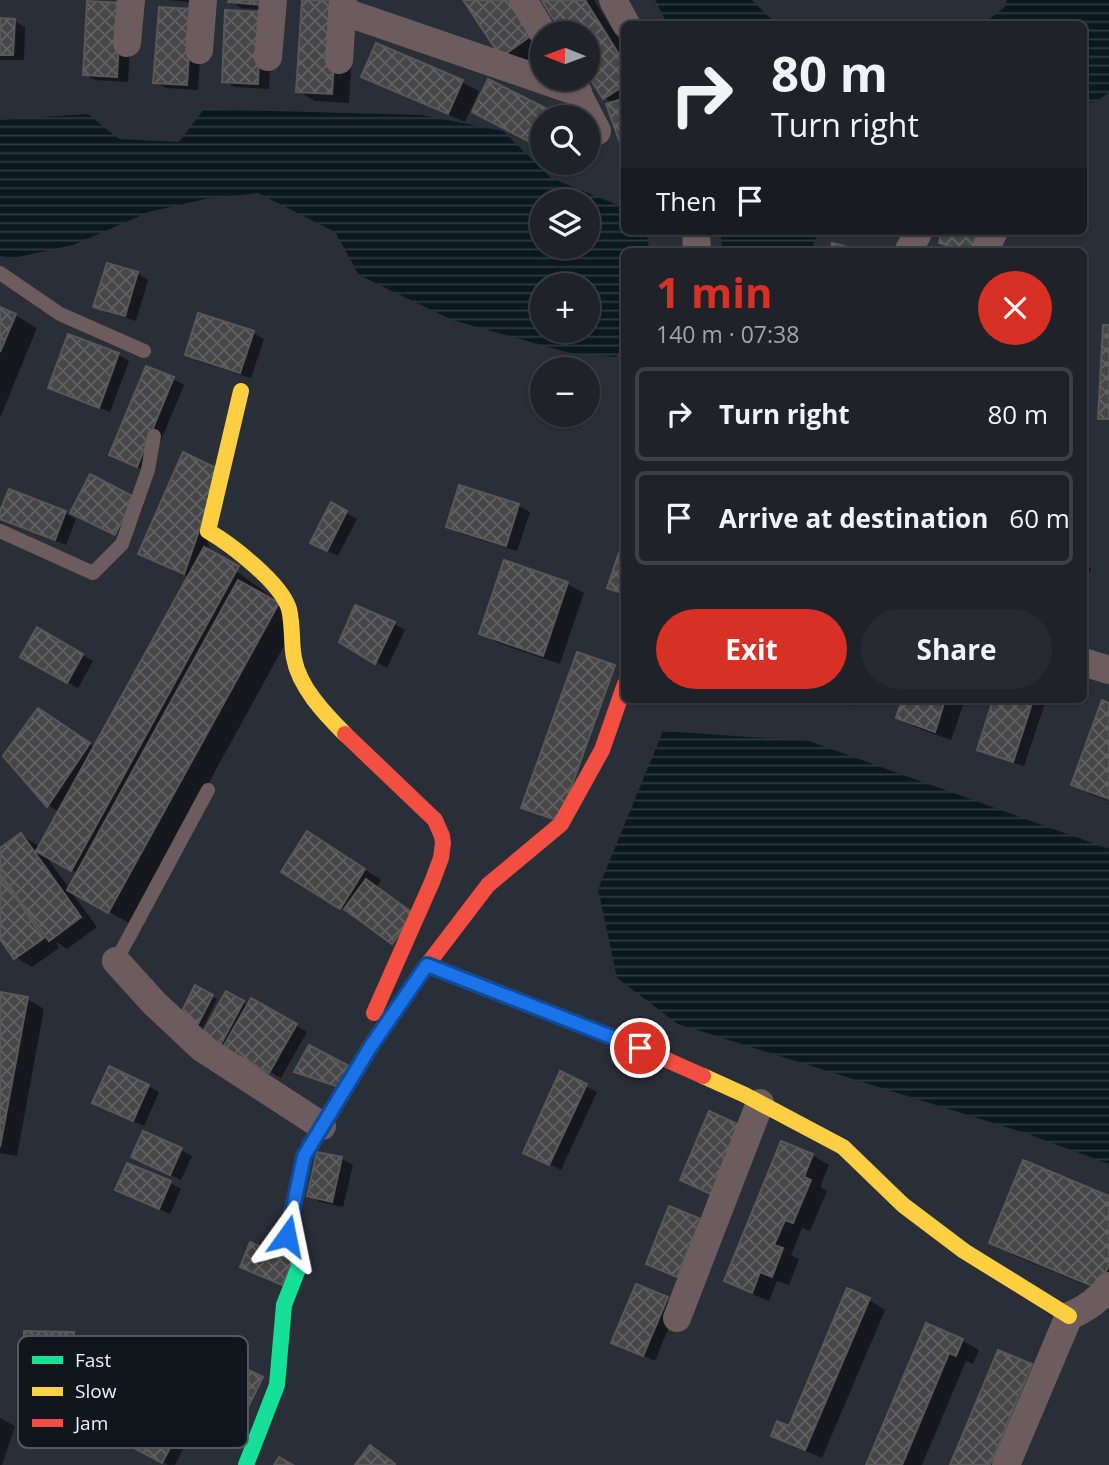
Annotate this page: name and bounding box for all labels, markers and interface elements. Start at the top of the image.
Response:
north arrow [530,21,600,91]
map controls [530,21,600,427]
text: 80 m [771,40,888,106]
icon: right [656,49,747,140]
text: Turn right [771,103,919,146]
button: search [530,105,600,175]
icon: arrive [731,182,769,220]
text: Then [656,183,717,219]
button: layers [530,189,600,259]
text: 1 min [656,263,773,320]
button: close [978,271,1052,345]
button: + [530,273,600,343]
text: 140 m · 07:38 [656,318,799,350]
button: − [530,357,600,427]
icon: right [660,395,698,433]
text: Turn right [719,396,850,432]
text: 80 m [987,396,1048,432]
icon: arrive [660,499,698,537]
text: Arrive at destination [719,500,988,536]
text: 60 m [1009,500,1070,536]
button: Exit [656,609,847,689]
button: Share [861,609,1052,689]
pin [610,1018,670,1078]
icon: arrive [621,1029,659,1067]
position arrow [250,1199,324,1273]
legend [18,1336,248,1448]
text: Fast [75,1347,111,1373]
text: Slow [75,1378,117,1404]
text: Jam [73,1410,108,1436]

